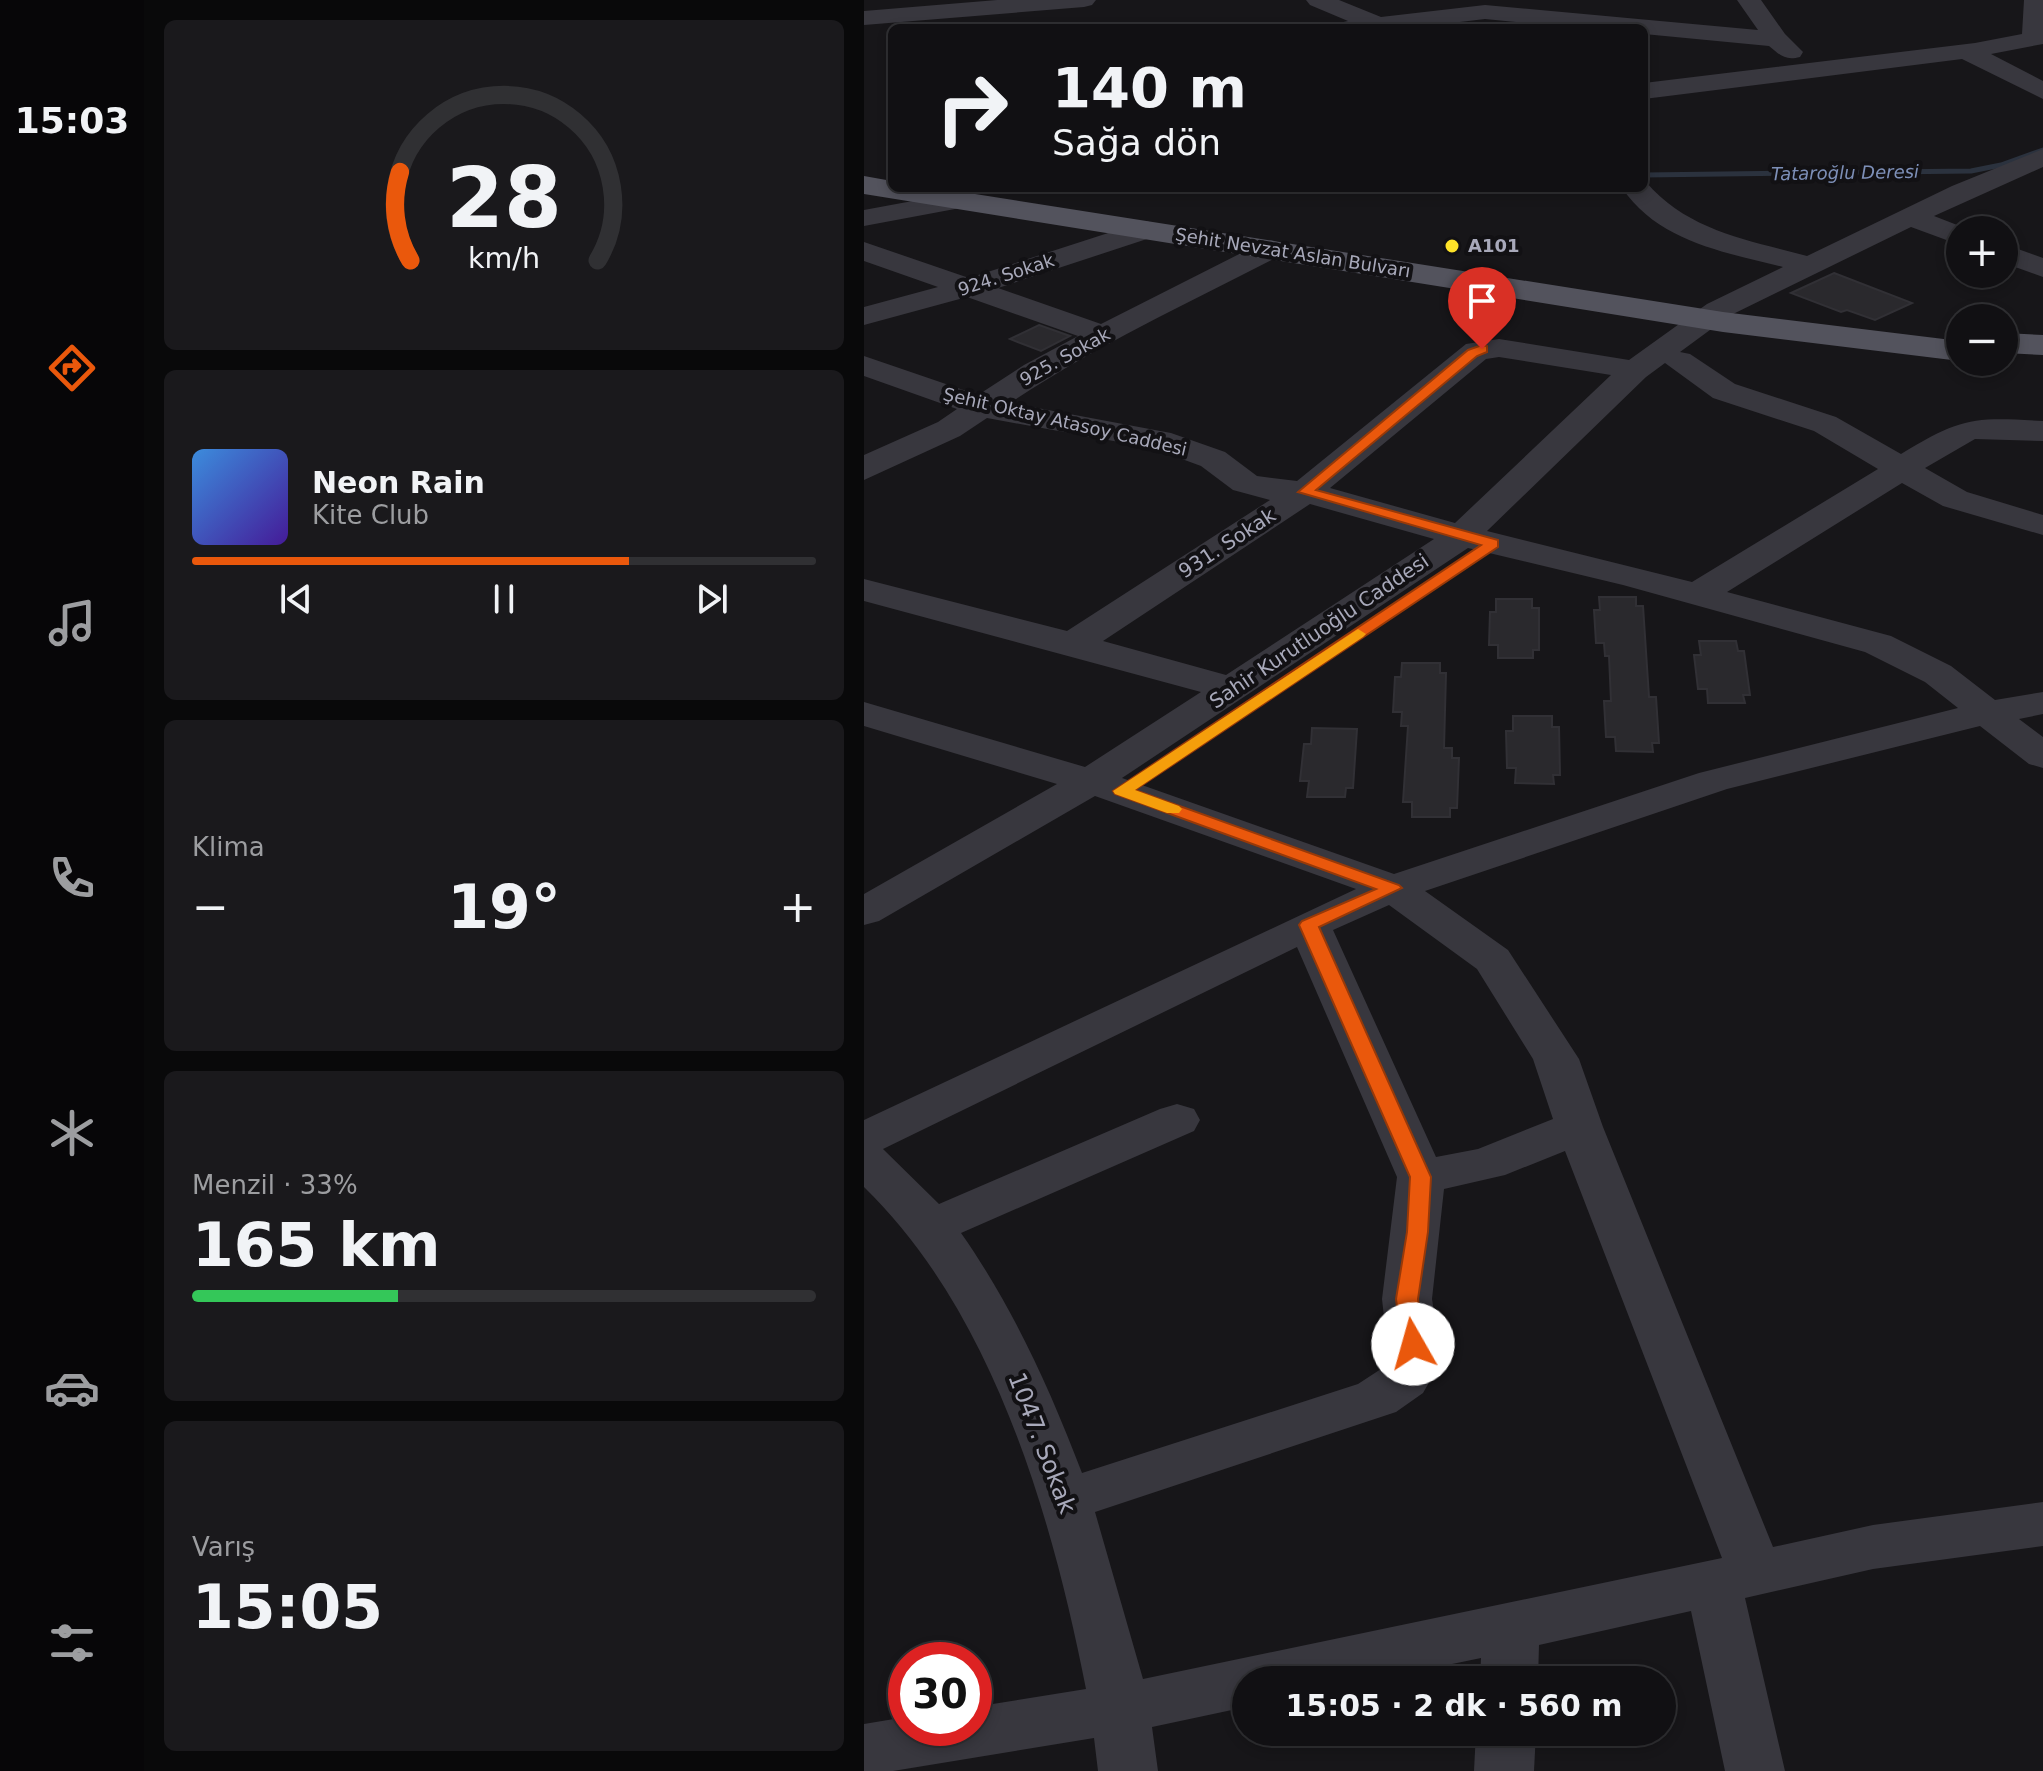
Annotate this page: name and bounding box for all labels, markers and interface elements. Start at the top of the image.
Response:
text: 140 m [1052,55,1247,120]
icon: right [920,56,1024,160]
text: 15:03 [15,100,129,141]
text: Sağa dön [1052,122,1221,163]
text: 28 [446,150,562,247]
water label: Tataroğlu Deresi [1771,161,1919,184]
map controls [1946,216,2018,376]
button: + [1946,216,2018,288]
street label: Şehit Nevzat Aslan Bulvarı [1174,224,1412,281]
place label: A101 [1468,235,1520,256]
marker: A101 [1443,237,1461,255]
text: km/h [468,241,540,275]
street label: 924. Sokak [955,249,1057,300]
pin [1448,267,1516,349]
icon: arrive [1460,279,1504,323]
button: − [1946,304,2018,376]
street label: 925. Sokak [1016,323,1114,390]
icon: directions [44,340,100,396]
street label: Şehit Oktay Atasoy Caddesi [941,383,1189,460]
text: Neon Rain [312,465,485,500]
text: Kite Club [312,500,429,530]
street label: 931. Sokak [1174,503,1280,583]
street label: Sahir Kurutluoğlu Caddesi [1205,549,1433,713]
icon: previous [274,577,318,621]
icon: pause [482,577,526,621]
icon: next [690,577,734,621]
icon: music [44,595,100,651]
text: Klima [192,832,265,862]
icon: phone [44,850,100,906]
text: 19° [447,872,561,942]
text: − [192,881,229,932]
text: + [779,881,816,932]
icon: climate [44,1105,100,1161]
text: Menzil · 33% [192,1170,358,1200]
text: 165 km [192,1210,441,1280]
position arrow [1371,1302,1455,1386]
icon: car [44,1360,100,1416]
street label: 1047. Sokak [1002,1369,1082,1517]
text: Varış [192,1532,255,1562]
text: 15:05 [192,1572,383,1642]
icon: filters [44,1615,100,1671]
speed limit sign: 30 [888,1642,992,1746]
text: 15:05 · 2 dk · 560 m [1285,1688,1623,1723]

